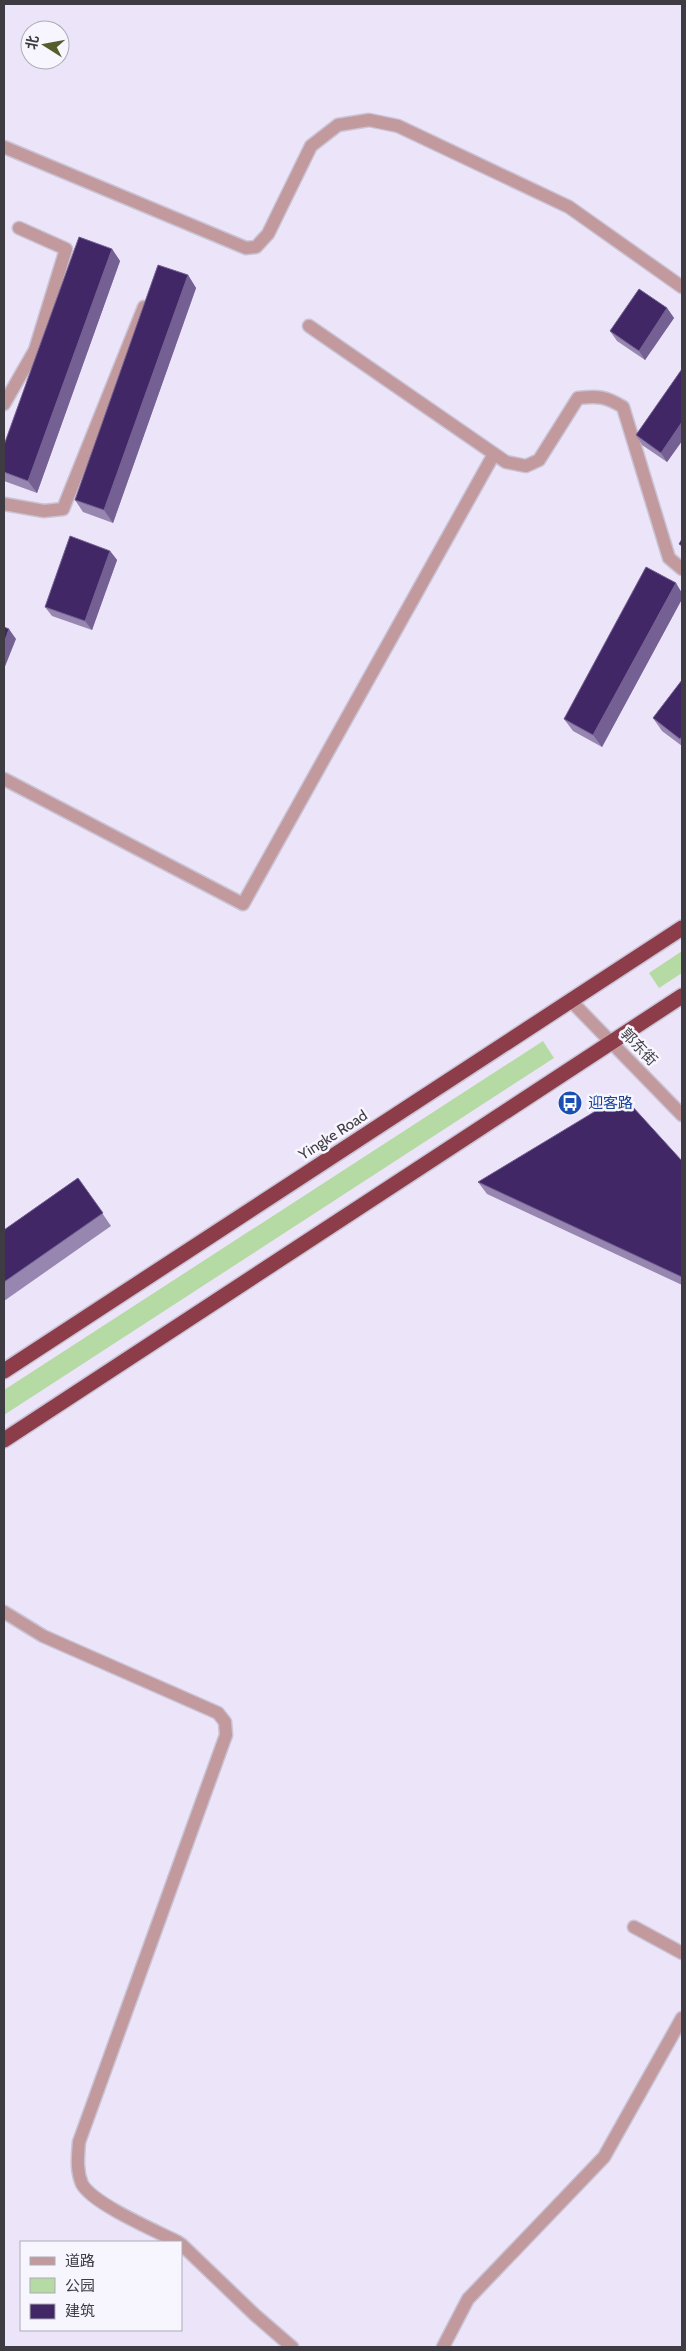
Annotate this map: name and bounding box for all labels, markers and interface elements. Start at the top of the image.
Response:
north arrow [20,20,70,70]
text: 北 [22,34,42,51]
street label: 郭东街 [617,1025,661,1069]
bus stop icon: 迎客路 [557,1090,583,1116]
place label: 迎客路 [588,1094,633,1112]
street label: Yingke Road [295,1106,371,1164]
legend [20,2241,182,2331]
text: 道路 [65,2252,95,2270]
text: 公园 [65,2277,95,2295]
text: 建筑 [65,2302,95,2320]

